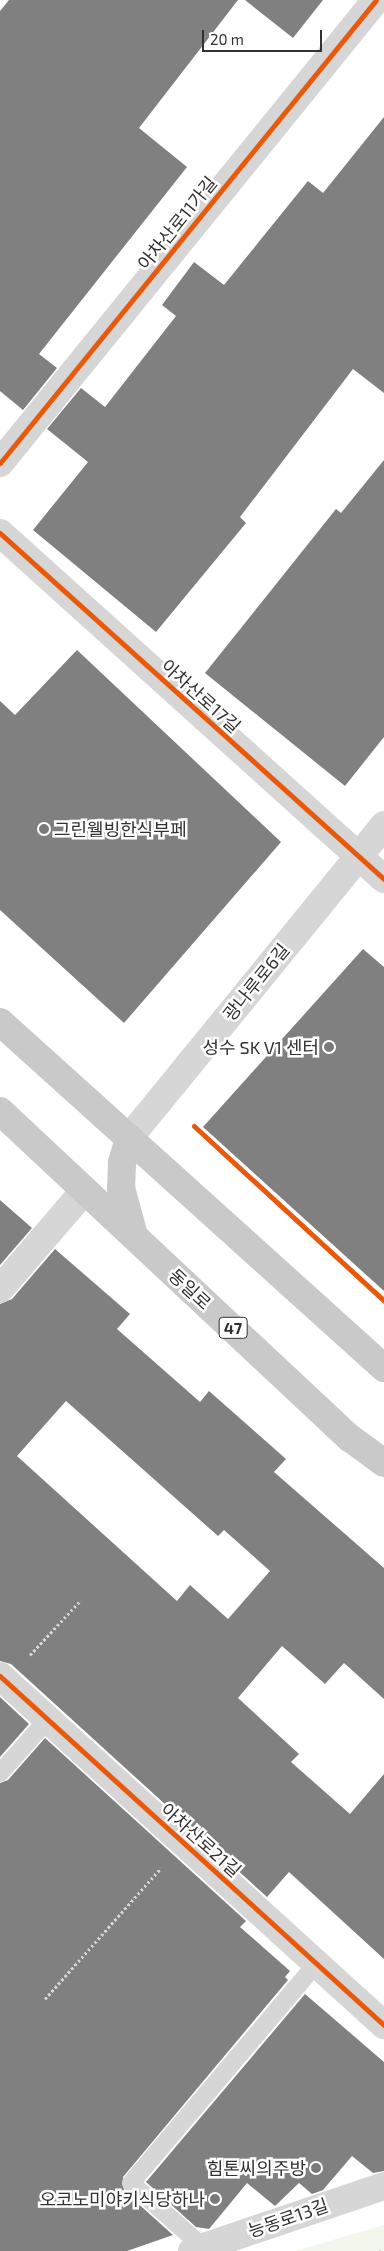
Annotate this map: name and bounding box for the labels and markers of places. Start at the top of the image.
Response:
place label: 그린웰빙한식부페 [54,818,186,840]
marker: 그린웰빙한식부페 [38,823,50,835]
place label: 성수 SK V1 센터 [202,1036,319,1058]
marker: 성수 SK V1 센터 [323,1041,335,1053]
place label: 힘톤씨의주방 [207,2157,306,2179]
marker: 힘톤씨의주방 [310,2162,322,2174]
place label: 오코노미야키식당하나 [39,2188,205,2210]
marker: 오코노미야키식당하나 [209,2193,221,2205]

